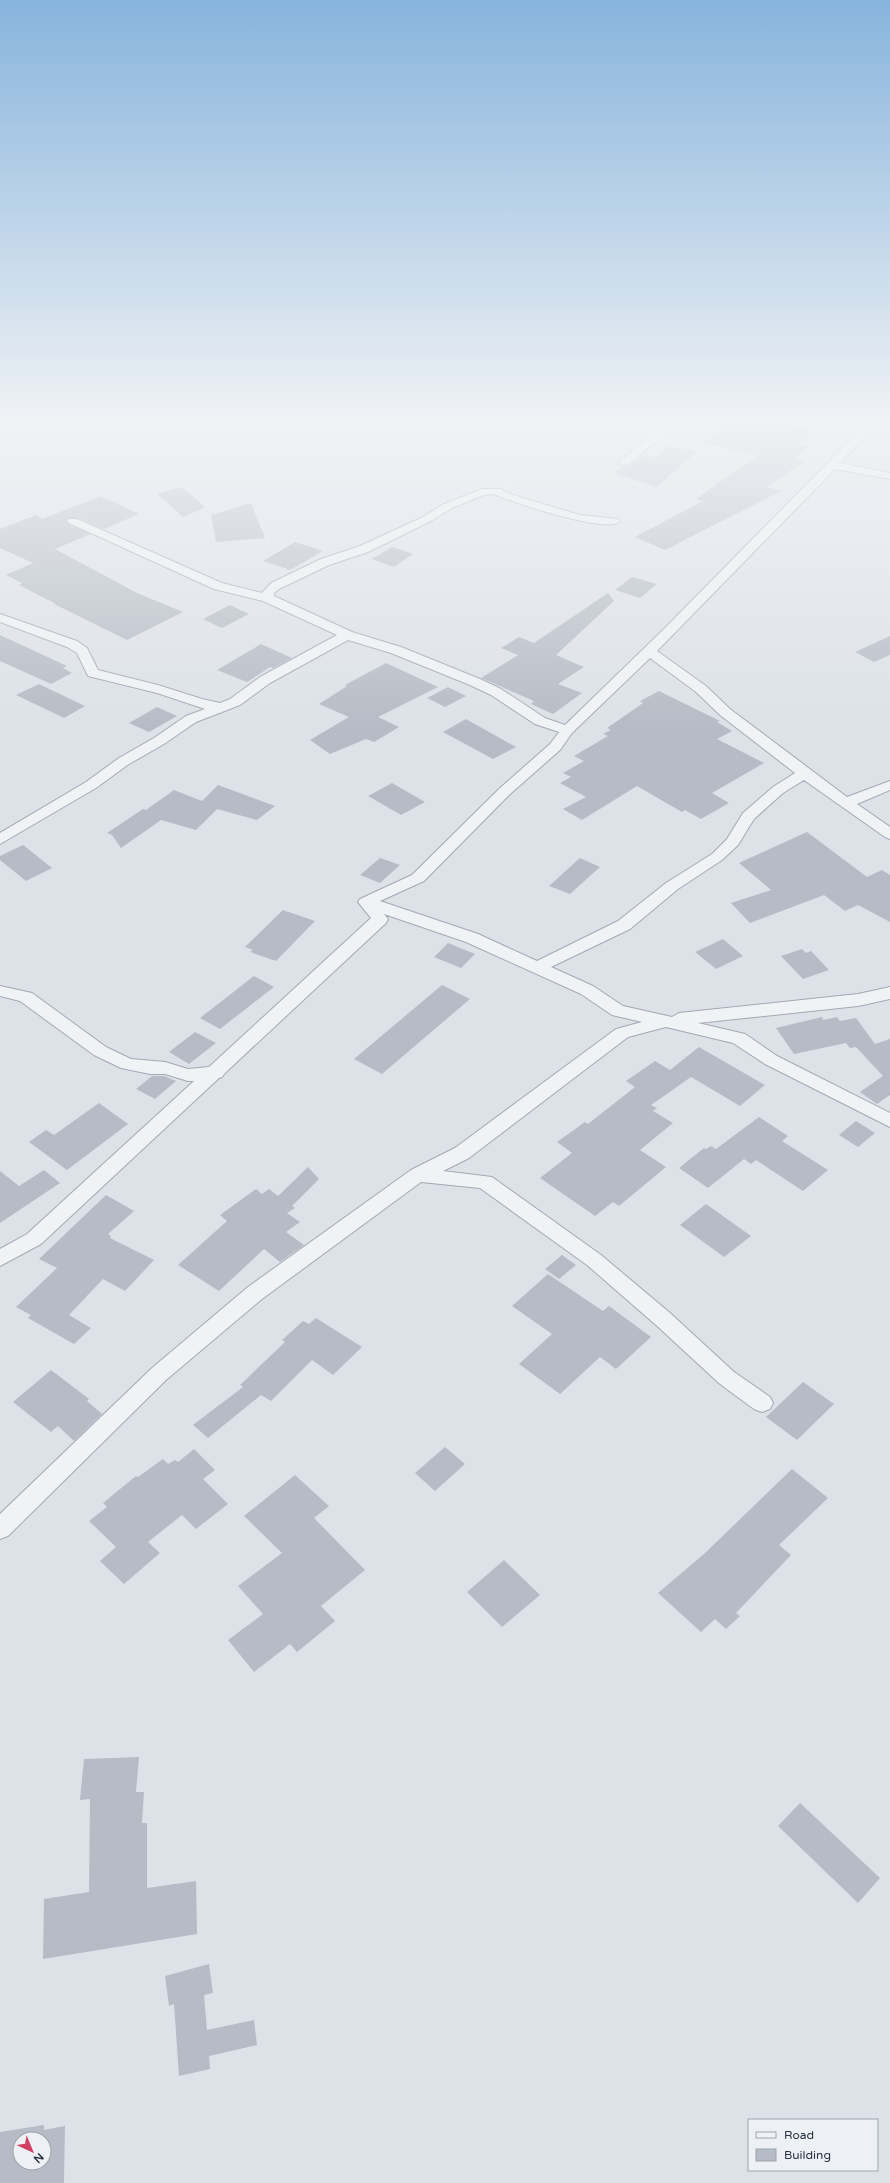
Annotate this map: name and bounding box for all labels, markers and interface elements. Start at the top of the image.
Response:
legend [748,2119,878,2171]
text: Road [784,2128,814,2142]
north arrow [12,2131,52,2171]
text: Building [784,2148,831,2162]
text: N [31,2150,46,2166]

